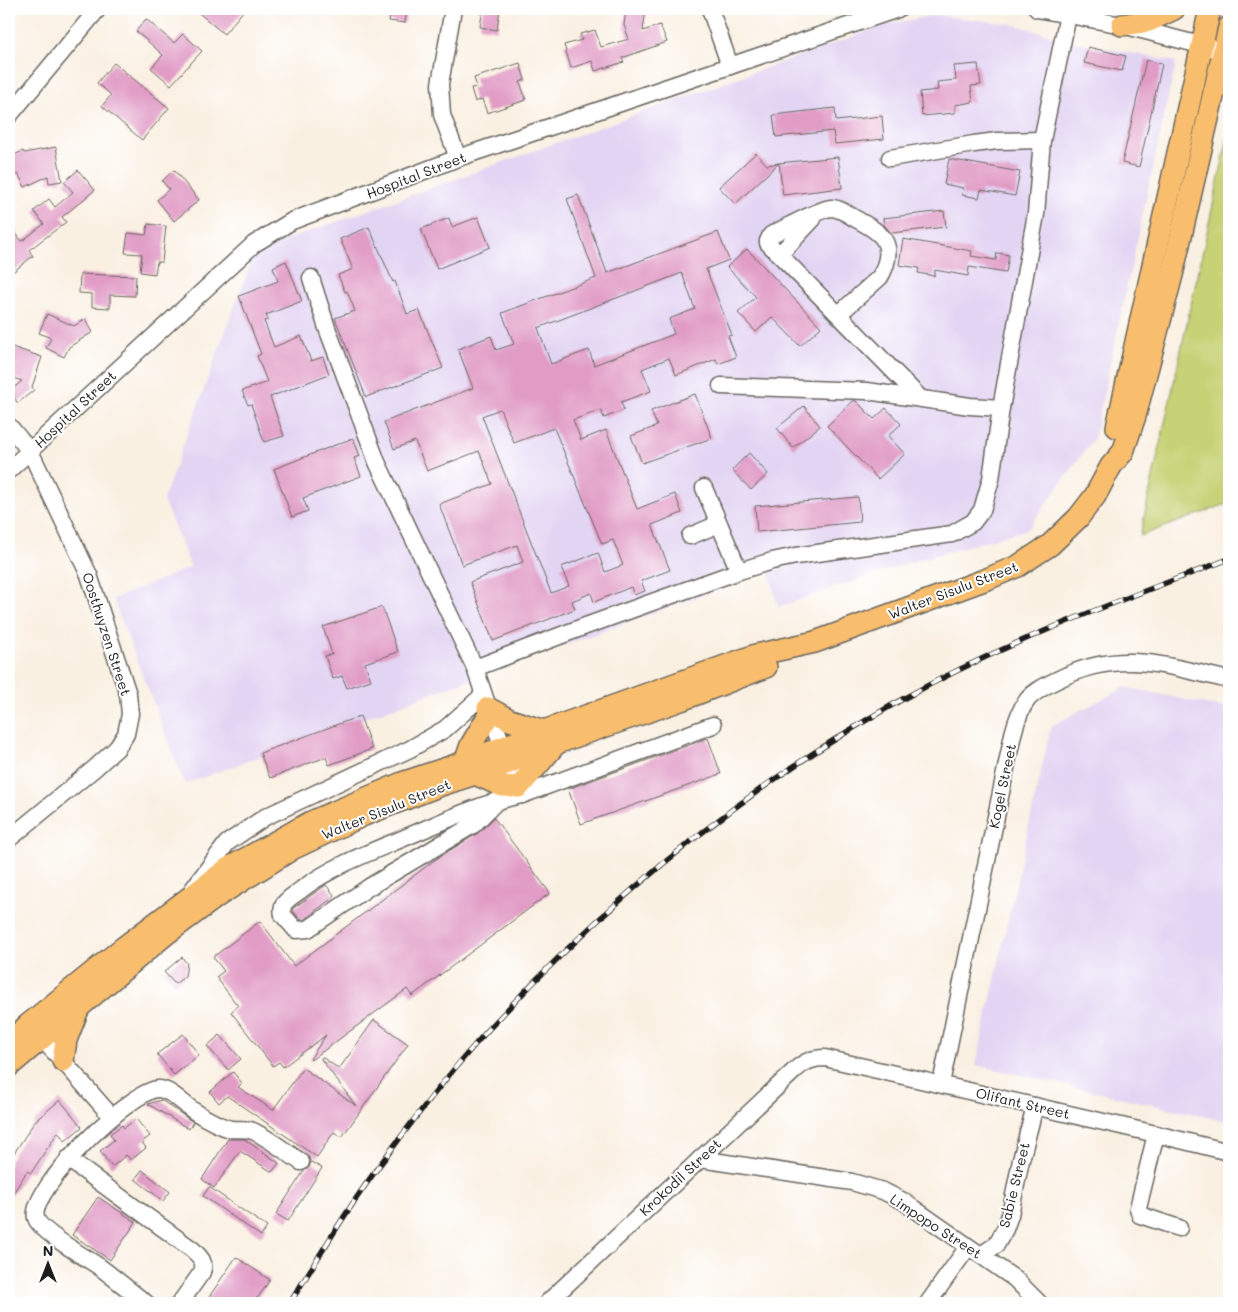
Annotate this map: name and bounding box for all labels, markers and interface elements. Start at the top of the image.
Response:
street label: Hospital Street [363,147,469,203]
street label: Hospital Street [30,366,120,452]
street label: Walter Sisulu Street [885,556,1021,624]
street label: Oosthuyzen Street [78,570,136,698]
street label: Kogel Street [984,742,1020,830]
street label: Walter Sisulu Street [319,774,453,844]
street label: Olifant Street [974,1083,1072,1123]
street label: Krokodil Street [635,1134,725,1220]
street label: Sabie Street [994,1140,1034,1230]
street label: Limpopo Street [886,1189,986,1263]
north arrow [22,1240,72,1290]
text: N [43,1241,53,1260]

